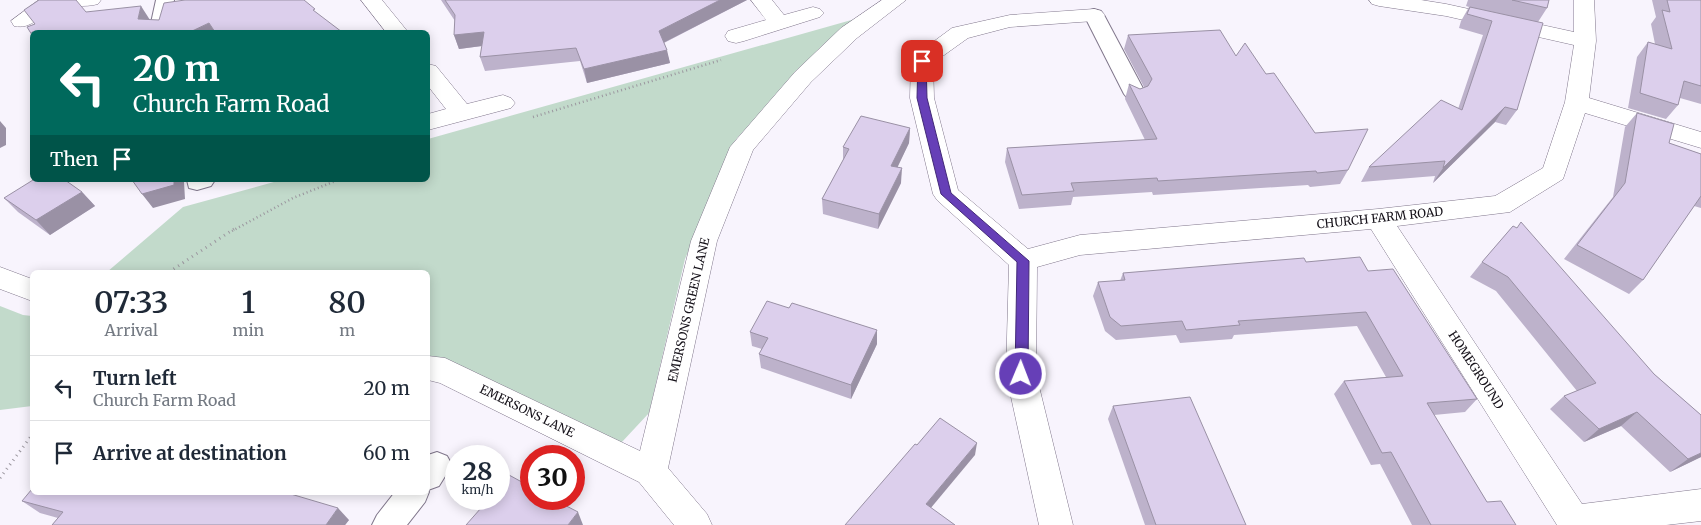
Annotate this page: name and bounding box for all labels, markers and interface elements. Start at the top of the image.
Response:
pin [901,40,943,82]
text: 20 m [133,47,220,91]
icon: arrive [908,47,936,75]
icon: left [50,50,115,115]
text: Church Farm Road [133,90,330,118]
icon: arrive [108,145,136,173]
text: Then [50,147,98,171]
street label: CHURCH FARM ROAD [1316,203,1444,232]
street label: EMERSONS GREEN LANE [665,236,713,384]
text: 07:33 [94,283,169,321]
text: 1 [242,283,255,321]
text: 80 [328,283,366,321]
text: Arrival [105,320,158,340]
text: min [233,320,264,340]
text: m [339,320,355,340]
street label: HOMEGROUND [1446,328,1507,412]
position arrow [994,347,1046,399]
text: Turn left [93,366,177,390]
icon: left [50,374,78,402]
text: 20 m [363,376,410,400]
street label: EMERSONS LANE [477,381,577,440]
text: Church Farm Road [93,390,236,410]
icon: arrive [50,439,78,467]
text: Arrive at destination [93,441,287,465]
text: 60 m [363,441,410,465]
speed limit sign: 30 [520,445,585,510]
text: 28 [462,455,493,487]
text: km/h [462,482,493,497]

